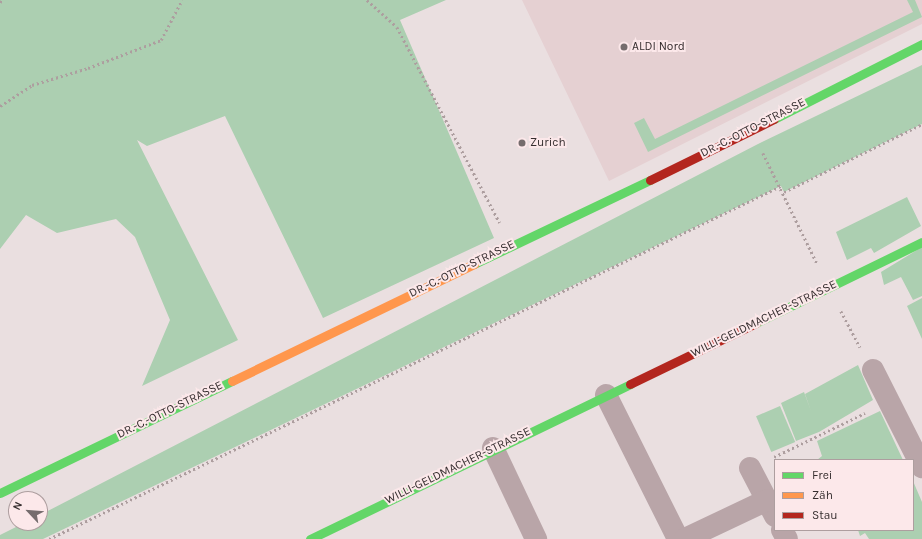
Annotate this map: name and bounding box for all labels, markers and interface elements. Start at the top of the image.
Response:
place label: ALDI Nord [632,40,685,54]
marker: ALDI Nord [619,42,629,52]
street label: DR.-C.-OTTO-STRASSE [698,95,808,161]
place label: Zurich [530,136,566,150]
marker: Zurich [517,138,527,148]
street label: DR.-C.-OTTO-STRASSE [407,237,517,301]
street label: WILLI-GELDMACHER-STRASSE [689,277,839,361]
street label: DR.-C.-OTTO-STRASSE [115,378,225,442]
street label: WILLI-GELDMACHER-STRASSE [383,424,533,508]
legend [774,459,914,531]
text: Frei [812,468,832,482]
text: Zäh [812,488,833,502]
north arrow [8,491,48,531]
text: N [10,500,25,512]
text: Stau [812,508,838,522]

